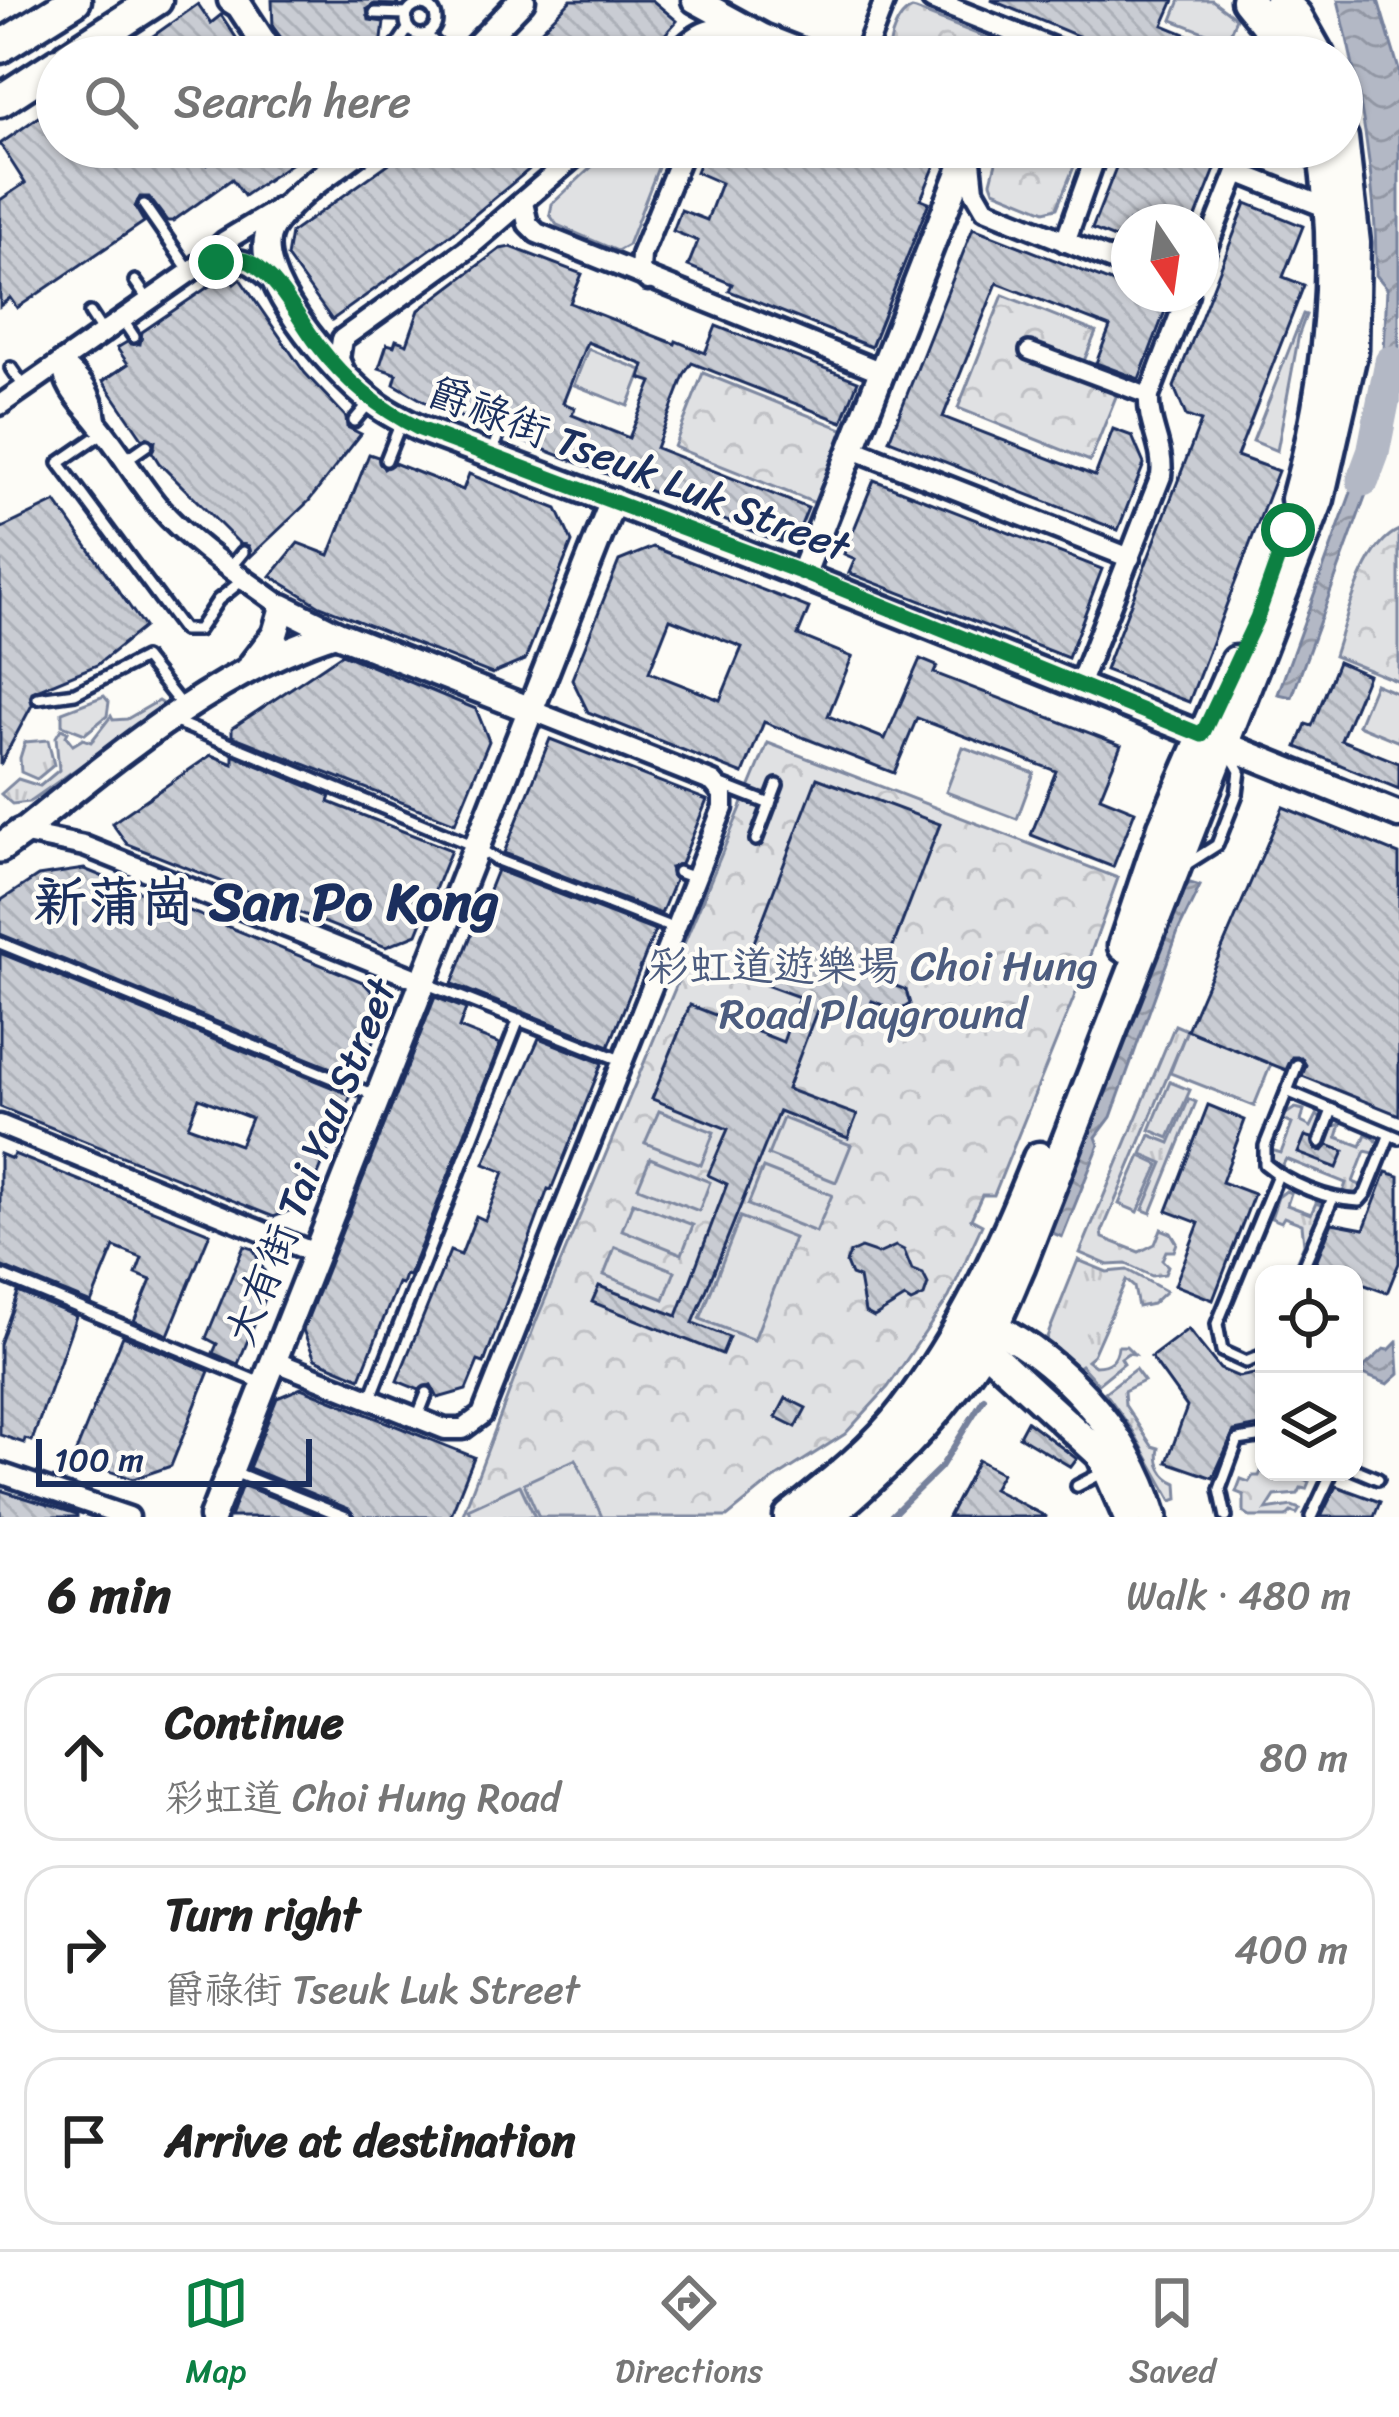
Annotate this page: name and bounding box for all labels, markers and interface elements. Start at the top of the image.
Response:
search box [36,36,1363,168]
text: Search here [174,62,411,142]
icon: search [78,69,144,135]
north arrow [1111,204,1219,312]
route end [189,235,243,289]
street label: 爵祿街 Tseuk Luk Street [417,354,863,584]
route start [1261,503,1315,557]
district label: 新蒲崗 San Po Kong [33,854,499,950]
park label: 彩虹道遊樂場 Choi Hung Road Playground [647,929,1099,1051]
street label: 大有街 Tai Yau Street [204,965,419,1357]
map controls [1255,1265,1363,1481]
button: locate [1255,1265,1363,1373]
button: layers [1255,1373,1363,1481]
text: 100 m [54,1431,144,1489]
scale bar [36,1433,312,1486]
text: 6 min [48,1550,171,1640]
text: Walk · 480 m [1126,1561,1351,1630]
text: Continue [165,1683,344,1763]
text: 80 m [1260,1723,1348,1792]
icon: ahead [51,1724,117,1790]
text: 彩虹道 Choi Hung Road [165,1763,560,1832]
text: Turn right [165,1875,360,1955]
text: 400 m [1234,1915,1348,1984]
icon: right [51,1916,117,1982]
text: 爵祿街 Tseuk Luk Street [165,1955,580,2024]
text: Arrive at destination [165,2101,575,2181]
icon: arrive [51,2108,117,2174]
tab: Map [183,2270,249,2400]
tab: Directions [615,2270,763,2400]
tab: Saved [1129,2270,1216,2400]

